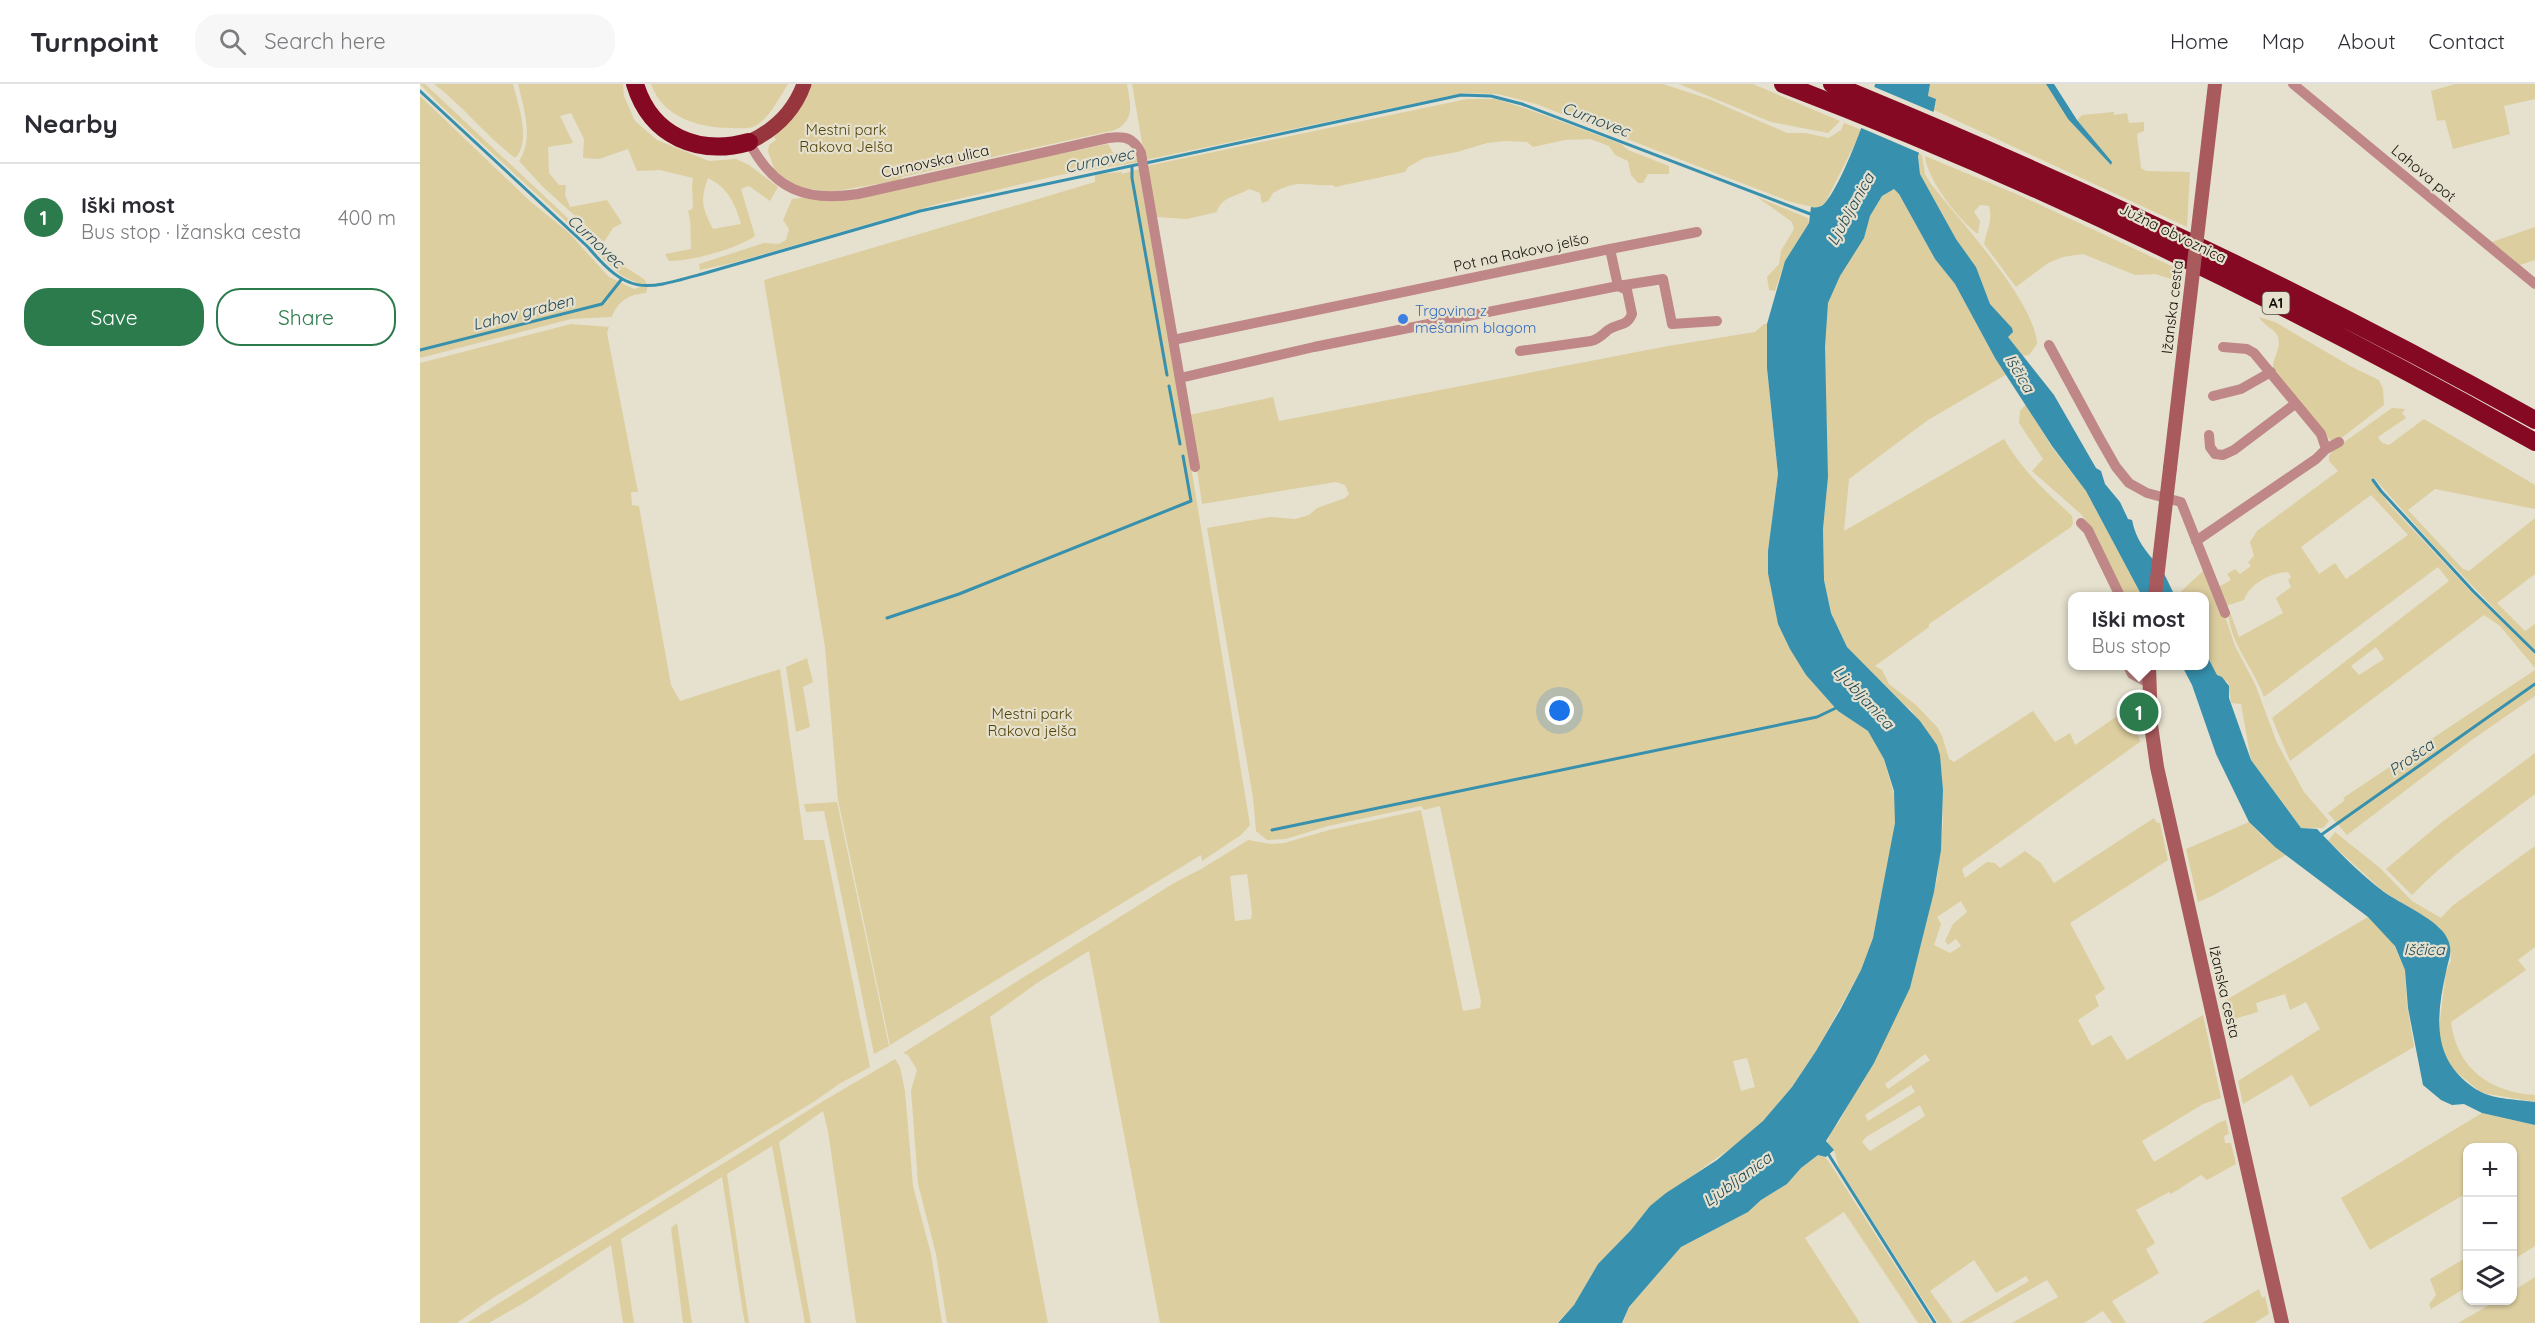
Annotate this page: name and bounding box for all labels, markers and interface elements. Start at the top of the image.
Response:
search box [195,14,615,68]
text: Turnpoint [30,24,159,59]
icon: search [216,25,249,58]
text: Search here [264,27,386,55]
text: Home [2170,28,2229,54]
text: Map [2262,28,2305,54]
text: About [2338,28,2396,54]
text: Contact [2429,28,2505,54]
water label: Curnovec [1560,97,1634,142]
text: Nearby [24,107,118,140]
park label: Mestni park Rakova Jelša [799,120,893,156]
street label: Curnovska ulica [879,140,991,182]
street label: Lahova pot [2388,140,2460,206]
water label: Curnovec [1063,143,1137,177]
water label: Ljubljanica [1822,168,1879,249]
text: Iški most [81,191,175,219]
street label: Južna obvoznica [2116,199,2230,267]
text: 1 [40,205,47,230]
text: 400 m [338,205,396,230]
water label: Curnovec [563,210,630,273]
text: Bus stop · Ižanska cesta [81,219,301,244]
street label: Pot na Rakovo jelšo [1452,228,1590,276]
street label: Ižanska cesta [2157,259,2187,355]
button: Save [24,288,204,346]
button: Share [216,288,396,346]
water label: Lahov graben [470,290,576,334]
road number: A1 [2262,292,2290,314]
place label: Trgovina z mešanim blagom [1415,301,1536,337]
marker: Trgovina z mešanim blagom [1396,312,1410,326]
water label: Iščica [2001,350,2040,397]
popup [2068,592,2209,670]
text: Iški most [2091,605,2186,633]
text: Bus stop [2091,633,2171,658]
water label: Ljubljanica [1829,661,1899,734]
pin: 1 [2120,690,2158,734]
your location [1545,696,1574,725]
park label: Mestni park Rakova jelša [987,704,1077,740]
water label: Prošca [2385,734,2438,780]
water label: Iščica [2403,939,2446,959]
street label: Ižanska cesta [2205,944,2245,1040]
map controls [2463,1143,2517,1305]
button: + [2463,1143,2517,1197]
water label: Ljubljanica [1699,1147,1776,1211]
button: − [2463,1197,2517,1251]
button: layers [2463,1251,2517,1305]

